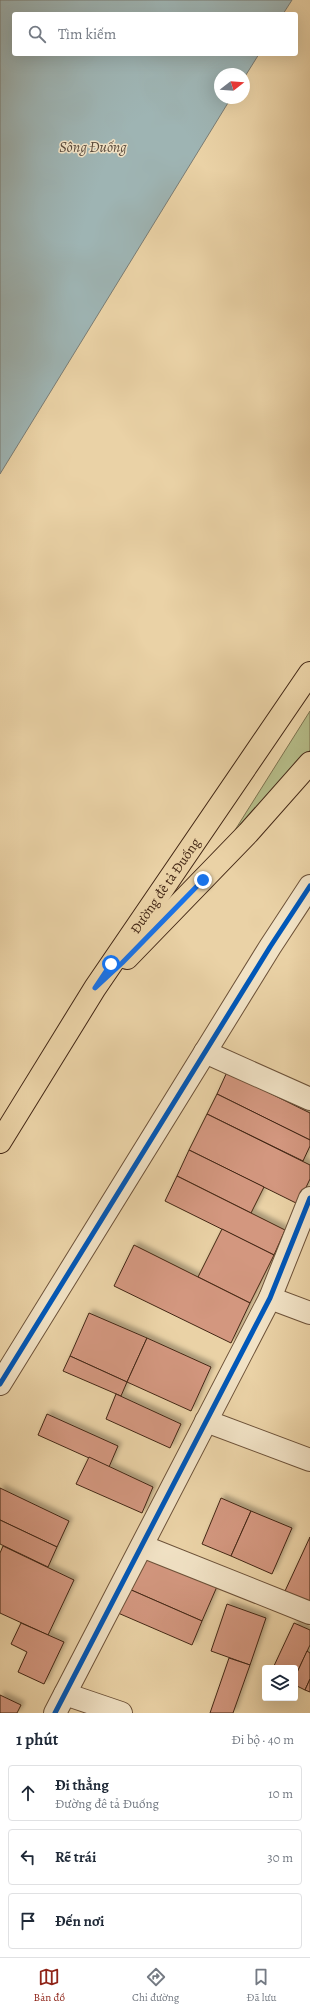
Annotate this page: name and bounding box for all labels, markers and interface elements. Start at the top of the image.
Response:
search box [12,12,298,56]
icon: search [26,23,48,45]
text: Tìm kiếm [58,24,116,44]
north arrow [214,68,250,104]
water label: Sông Đuống [59,137,127,157]
street label: Đường đê tả Đuống [125,834,204,937]
route end [194,871,212,889]
route start [102,955,120,973]
map controls [262,1665,298,1701]
button: layers [262,1665,298,1701]
text: 1 phút [16,1728,58,1751]
text: Đi bộ · 40 m [231,1731,294,1748]
text: Đi thẳng [55,1775,109,1795]
icon: ahead [17,1782,39,1804]
text: 10 m [268,1785,293,1802]
text: Đường đê tả Đuống [55,1795,159,1812]
icon: left [17,1846,39,1868]
text: Rẽ trái [55,1847,96,1867]
text: 30 m [267,1849,293,1866]
icon: arrive [17,1910,39,1932]
text: Đến nơi [55,1911,104,1931]
tab: Bản đồ [34,1966,65,2005]
tab: Chỉ đường [132,1966,179,2005]
tab: Đã lưu [247,1966,276,2005]

